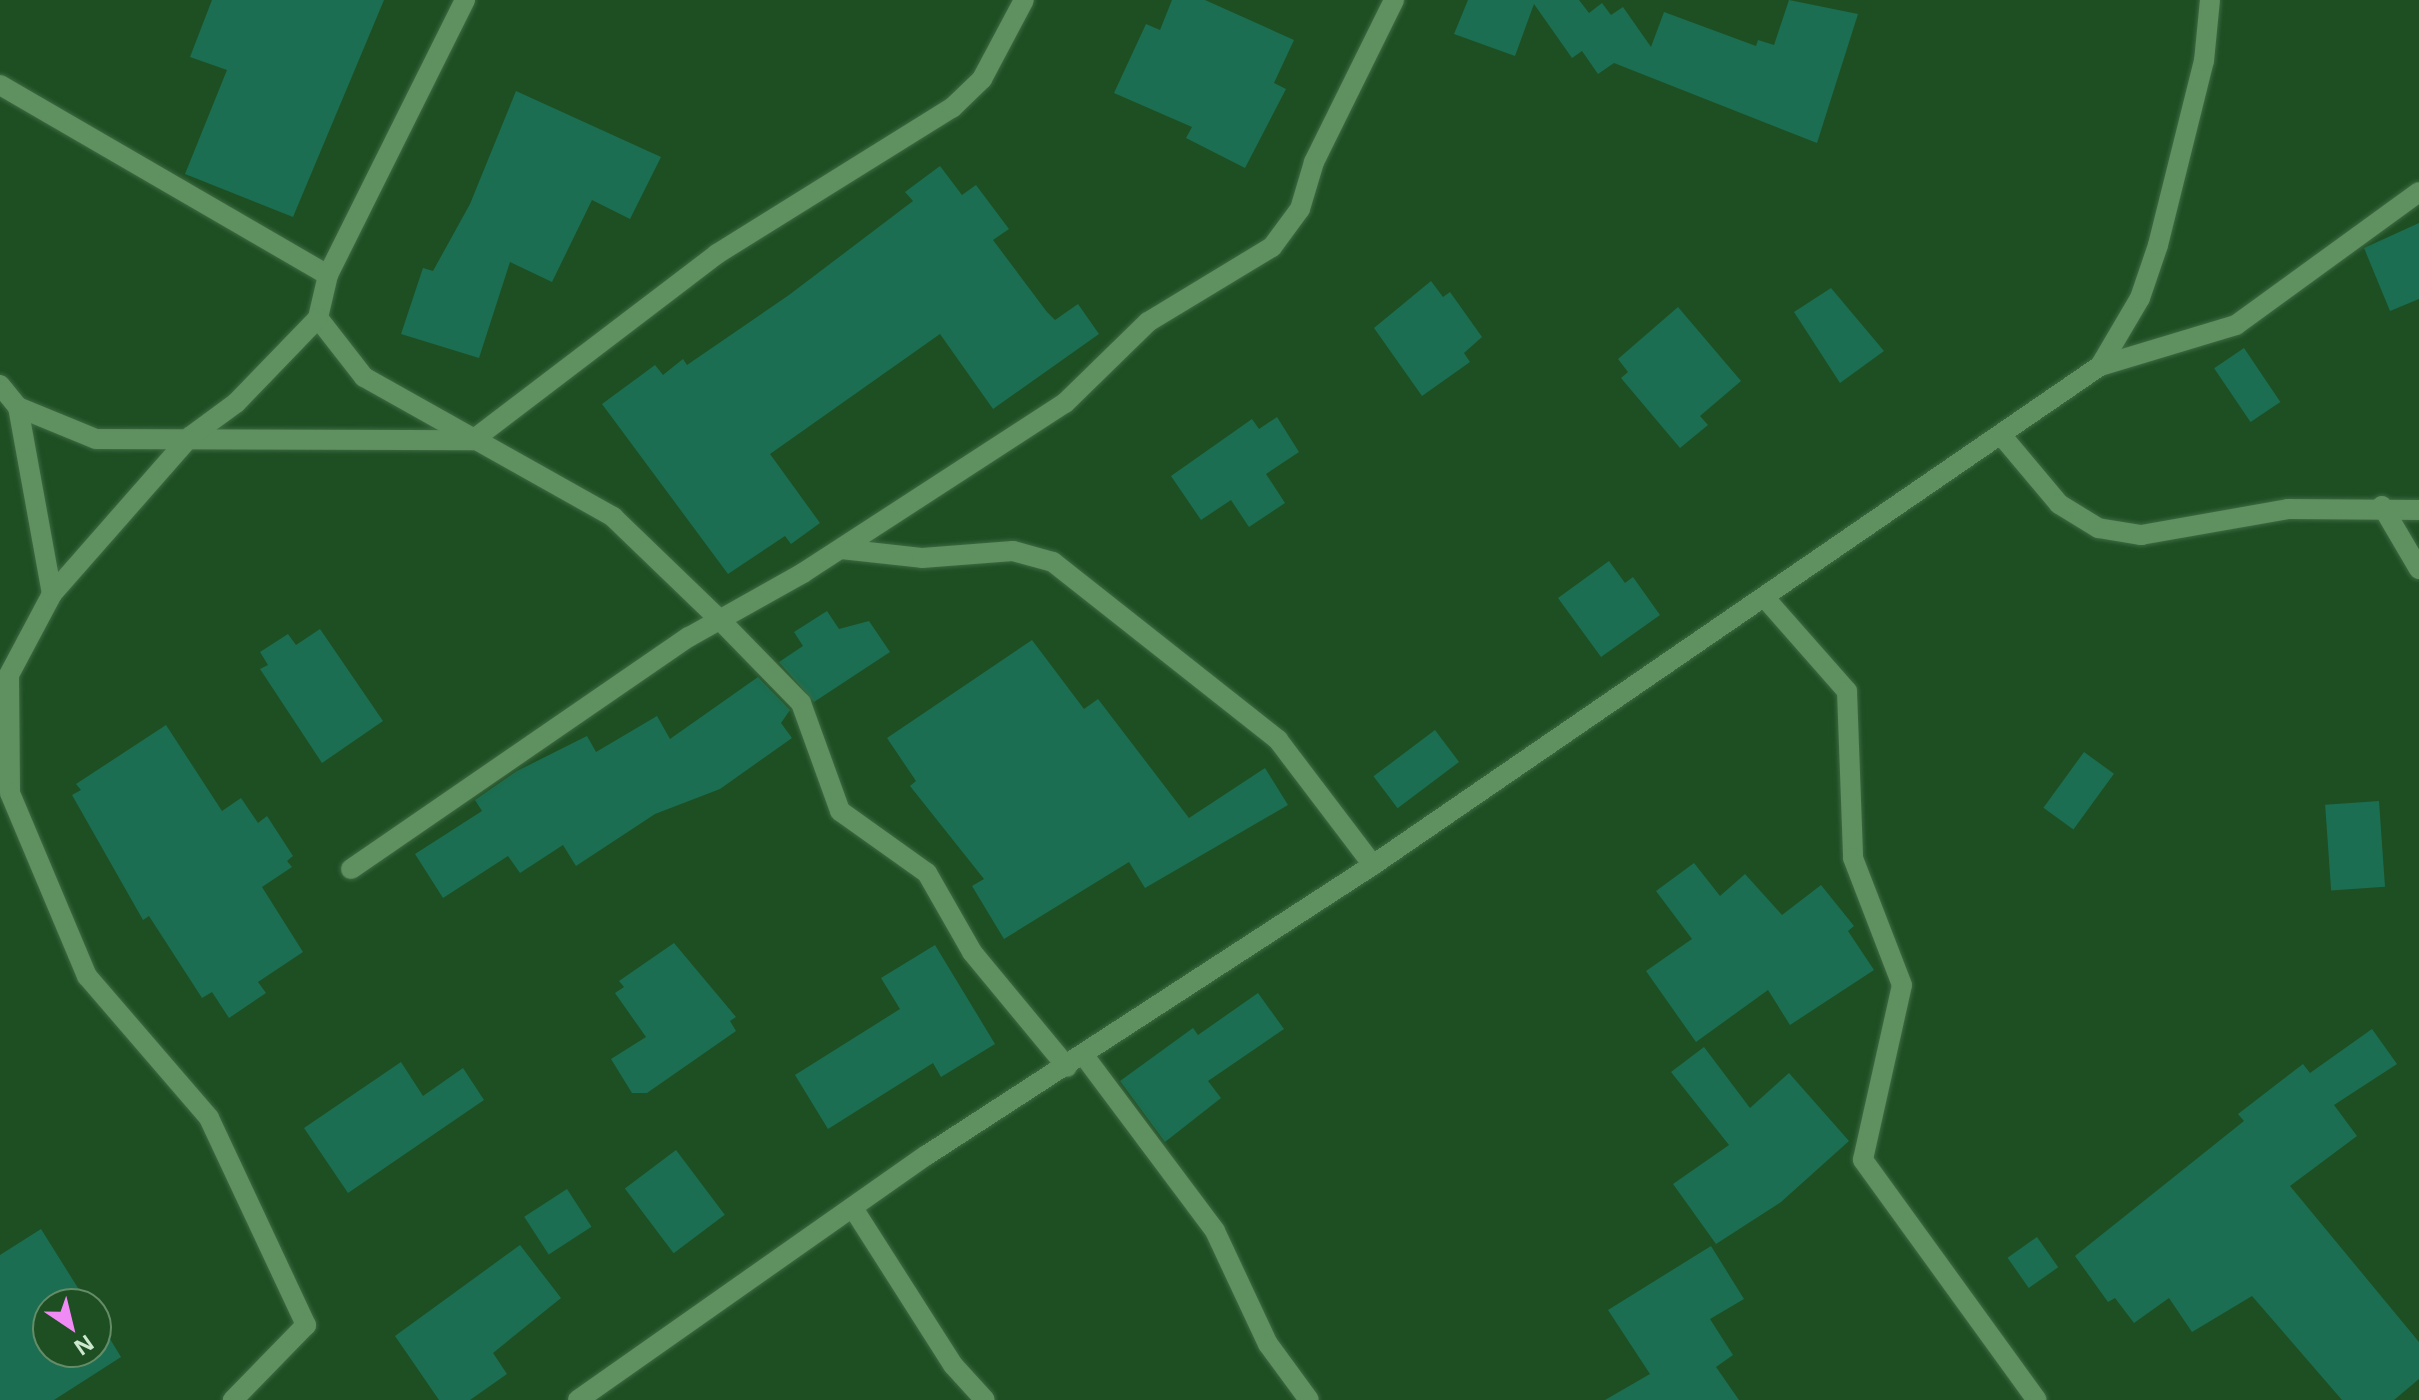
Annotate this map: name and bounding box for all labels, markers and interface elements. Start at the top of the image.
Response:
north arrow [32,1288,112,1368]
text: N [69,1329,101,1363]

